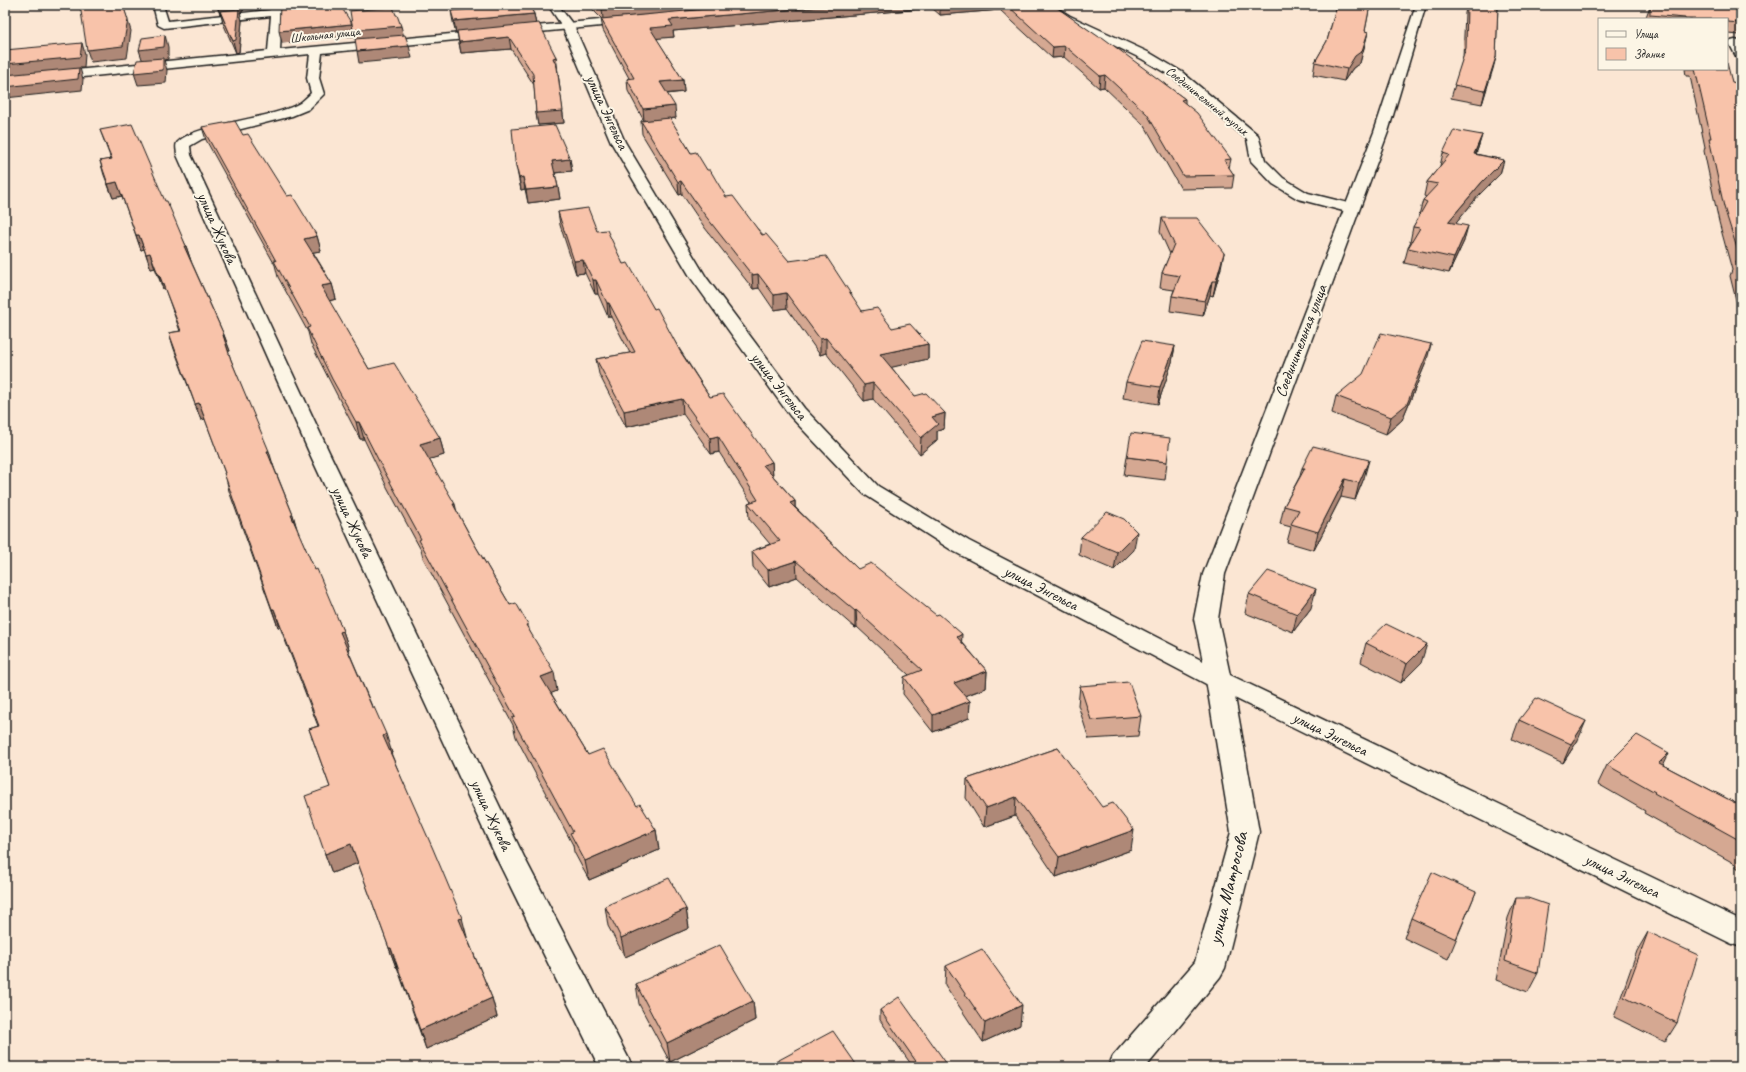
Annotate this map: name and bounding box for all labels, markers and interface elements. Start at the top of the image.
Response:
legend [1598,18,1728,70]
street label: Школьная улица [289,23,362,47]
text: Улица [1634,26,1659,42]
text: Здание [1634,46,1665,62]
street label: Соединительный тупик [1163,63,1252,140]
street label: улица Энгельса [581,70,634,154]
street label: улица Жукова [192,188,242,268]
street label: Соединительная улица [1270,281,1332,400]
street label: улица Энгельса [746,347,813,425]
street label: улица Жукова [326,482,378,562]
street label: улица Энгельса [1000,560,1083,616]
street label: улица Энгельса [1289,707,1372,761]
street label: улица Жукова [465,775,517,855]
street label: улица Матросова [1202,828,1254,948]
street label: улица Энгельса [1581,849,1664,903]

